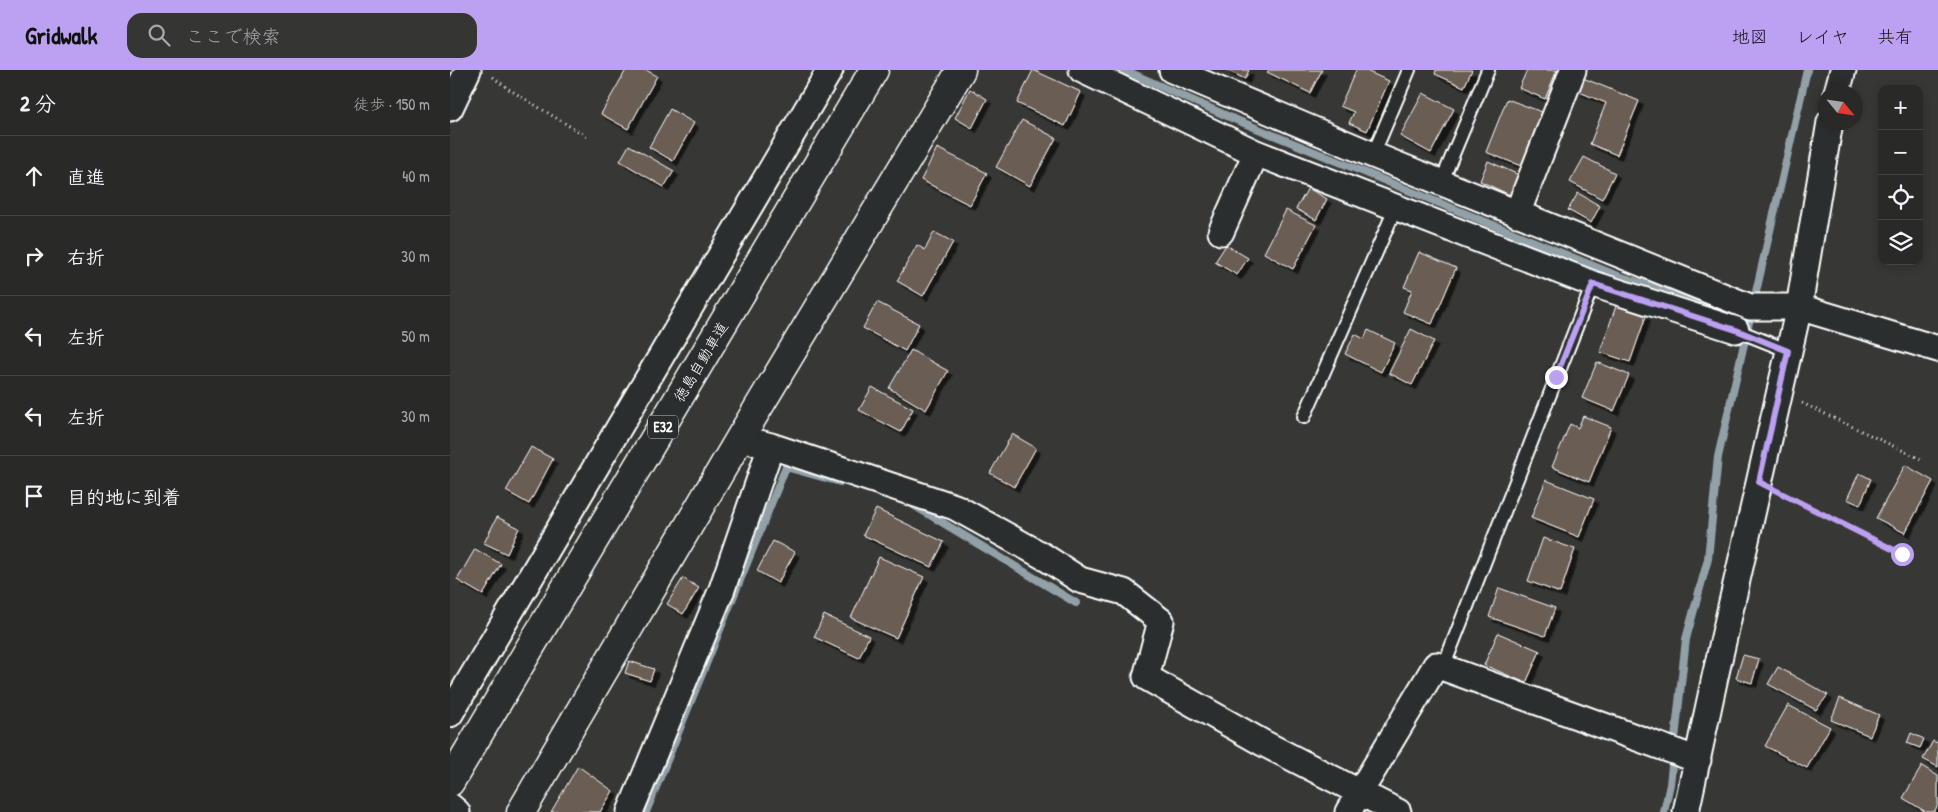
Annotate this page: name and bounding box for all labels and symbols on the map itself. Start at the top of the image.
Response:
north arrow [1818,85,1863,130]
street label: 徳島自動車道 [668,318,733,406]
route end [1545,366,1568,389]
road number: E32 [648,416,678,438]
route start [1891,543,1914,566]

